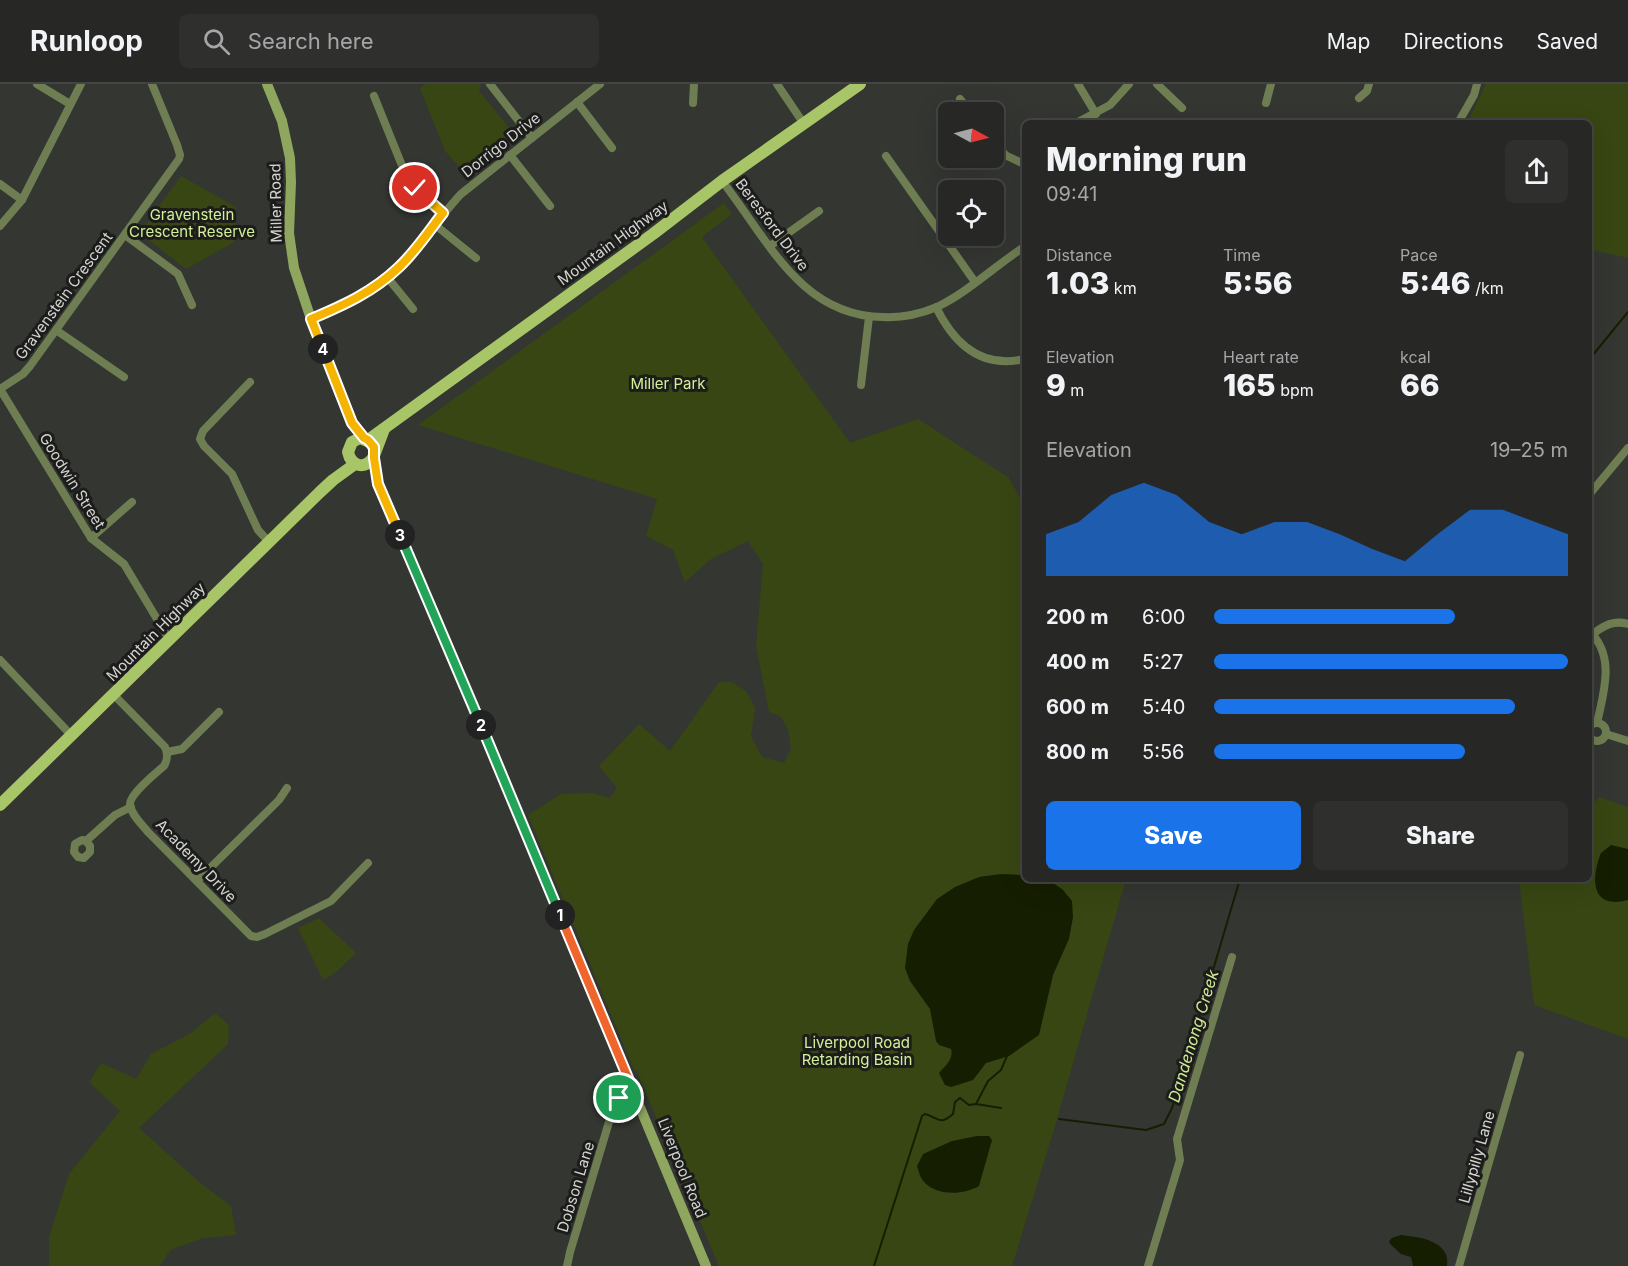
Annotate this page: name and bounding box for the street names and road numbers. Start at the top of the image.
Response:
street label: Dorrigo Drive [457,108,544,181]
street label: Miller Road [265,163,286,243]
street label: Beresford Drive [731,175,813,275]
street label: Mountain Highway [554,196,672,289]
street label: Gravenstein Crescent [11,228,116,363]
street label: Goodwin Street [35,429,110,532]
street label: Mountain Highway [102,578,209,685]
street label: Academy Drive [152,815,241,906]
street label: Lillypilly Lane [1454,1108,1499,1205]
street label: Liverpool Road [654,1115,711,1221]
street label: Dobson Lane [553,1139,598,1234]

